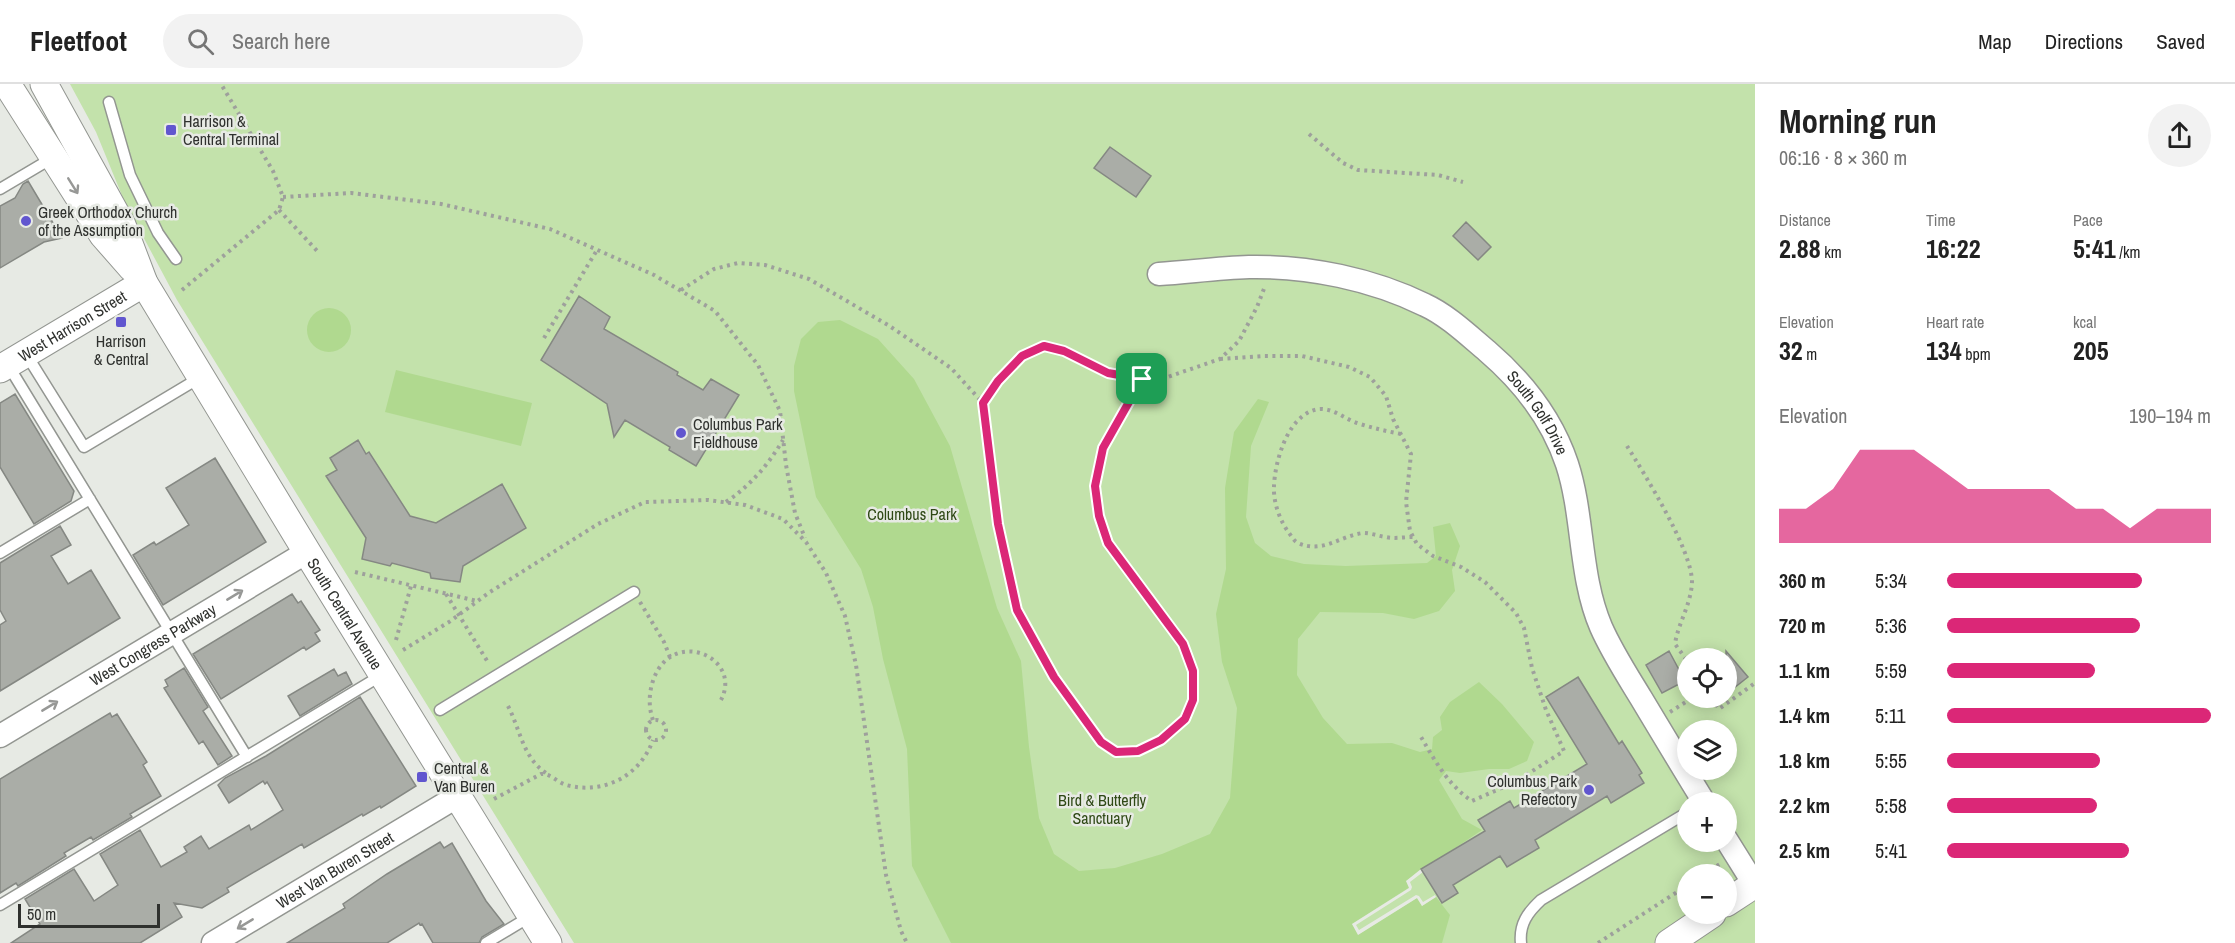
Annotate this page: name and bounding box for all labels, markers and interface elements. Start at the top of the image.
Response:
search box [163,14,583,68]
text: Fleetfoot [30,22,127,60]
icon: search [184,25,217,58]
text: Search here [232,26,330,56]
text: Map [1978,27,2012,56]
text: Directions [2045,27,2123,56]
text: Saved [2156,27,2205,56]
text: Morning run [1779,99,1937,143]
button: share [2148,104,2211,167]
place label: Harrison & Central Terminal [183,110,279,150]
marker: Harrison & Central Terminal [164,123,178,137]
text: 06:16 · 8 × 360 m [1779,144,1907,171]
one-way arrow [67,177,79,194]
place label: Greek Orthodox Church of the Assumption [38,201,177,241]
text: Distance [1779,209,1831,231]
text: Time [1926,209,1956,231]
text: Pace [2073,209,2103,231]
marker: Greek Orthodox Church of the Assumption [19,214,33,228]
text: 2.88 [1779,231,1821,266]
text: 16:22 [1926,231,1981,266]
text: 5:41 [2073,231,2116,266]
text: km [1821,241,1842,263]
text: /km [2116,241,2140,263]
street label: West Harrison Street [14,285,131,367]
text: Elevation [1779,311,1834,333]
text: Heart rate [1926,311,1984,333]
text: kcal [2073,311,2096,333]
marker: Harrison & Central [114,315,128,329]
place label: Harrison & Central [94,330,148,370]
text: 32 [1779,333,1803,368]
text: 134 [1926,333,1962,368]
text: 205 [2073,333,2109,368]
text: m [1803,343,1817,365]
text: bpm [1962,343,1991,365]
pin [1116,353,1167,404]
icon: arrive [1125,362,1158,395]
street label: South Golf Drive [1502,366,1573,458]
text: Elevation [1779,402,1847,429]
text: 190–194 m [2129,402,2211,429]
place label: Columbus Park Fieldhouse [693,413,783,453]
marker: Columbus Park Fieldhouse [674,426,688,440]
park label: Columbus Park [867,503,957,525]
street label: South Central Avenue [302,553,388,674]
text: 360 m [1779,567,1826,594]
text: 5:34 [1875,567,1907,594]
one-way arrow [226,588,243,600]
street label: West Congress Parkway [85,598,220,691]
text: 720 m [1779,612,1826,639]
text: 5:36 [1875,612,1907,639]
map controls [1677,648,1737,924]
button: locate [1677,648,1737,708]
text: 1.1 km [1779,657,1830,684]
text: 5:59 [1875,657,1907,684]
one-way arrow [41,700,58,712]
text: 1.4 km [1779,702,1830,729]
text: 5:11 [1875,702,1906,729]
button: layers [1677,720,1737,780]
text: 1.8 km [1779,747,1830,774]
text: 5:55 [1875,747,1907,774]
place label: Central & Van Buren [434,757,495,797]
marker: Central & Van Buren [415,770,429,784]
place label: Columbus Park Refectory [1487,770,1577,810]
marker: Columbus Park Refectory [1582,783,1596,797]
park label: Bird & Butterfly Sanctuary [1058,789,1147,829]
button: + [1677,792,1737,852]
text: 2.2 km [1779,792,1830,819]
text: 5:58 [1875,792,1907,819]
street label: West Van Buren Street [272,826,398,914]
text: 2.5 km [1779,837,1830,864]
text: 5:41 [1875,837,1907,864]
button: − [1677,864,1737,924]
scale bar [18,901,160,928]
text: 50 m [27,903,56,925]
one-way arrow [237,918,254,930]

